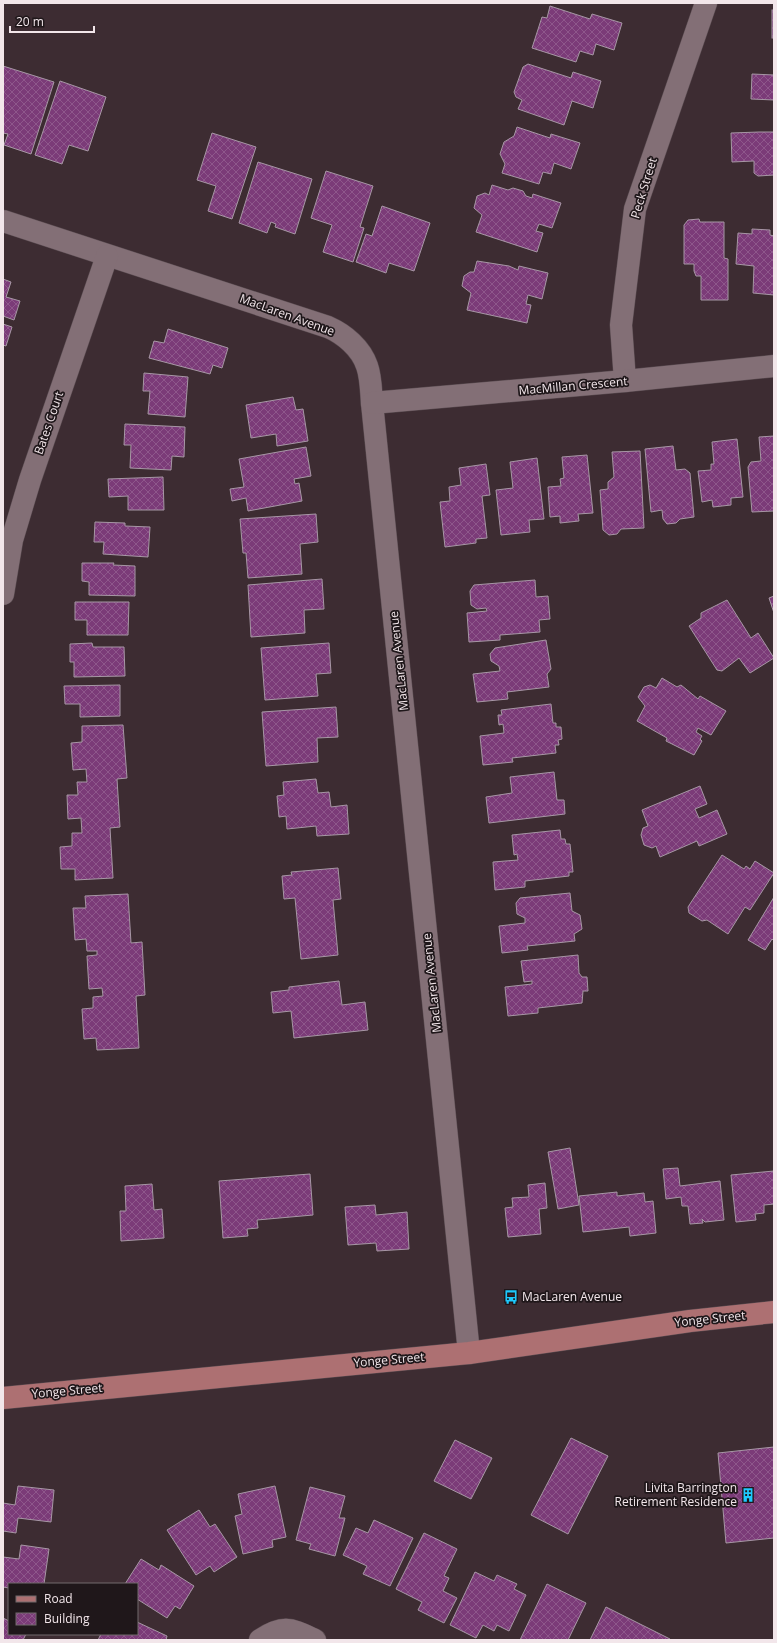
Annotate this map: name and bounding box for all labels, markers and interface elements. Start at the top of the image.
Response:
scale bar [10,8,94,34]
text: 20 m [16,13,44,30]
street label: Peck Street [626,155,661,220]
street label: MacLaren Avenue [237,289,337,340]
street label: MacMillan Crescent [518,372,628,399]
street label: Bates Court [30,389,67,457]
street label: MacLaren Avenue [385,610,412,712]
street label: MacLaren Avenue [418,932,445,1034]
place label: MacLaren Avenue [522,1288,622,1305]
bus stop icon: MacLaren Avenue [503,1289,519,1305]
street label: Yonge Street [674,1306,746,1331]
street label: Yonge Street [353,1348,425,1371]
street label: Yonge Street [31,1379,103,1402]
place label: Livita Barrington Retirement Residence [614,1479,737,1510]
building icon: Livita Barrington Retirement Residence [740,1487,756,1503]
legend [8,1583,138,1635]
text: Road [44,1590,73,1607]
text: Building [44,1610,90,1627]

